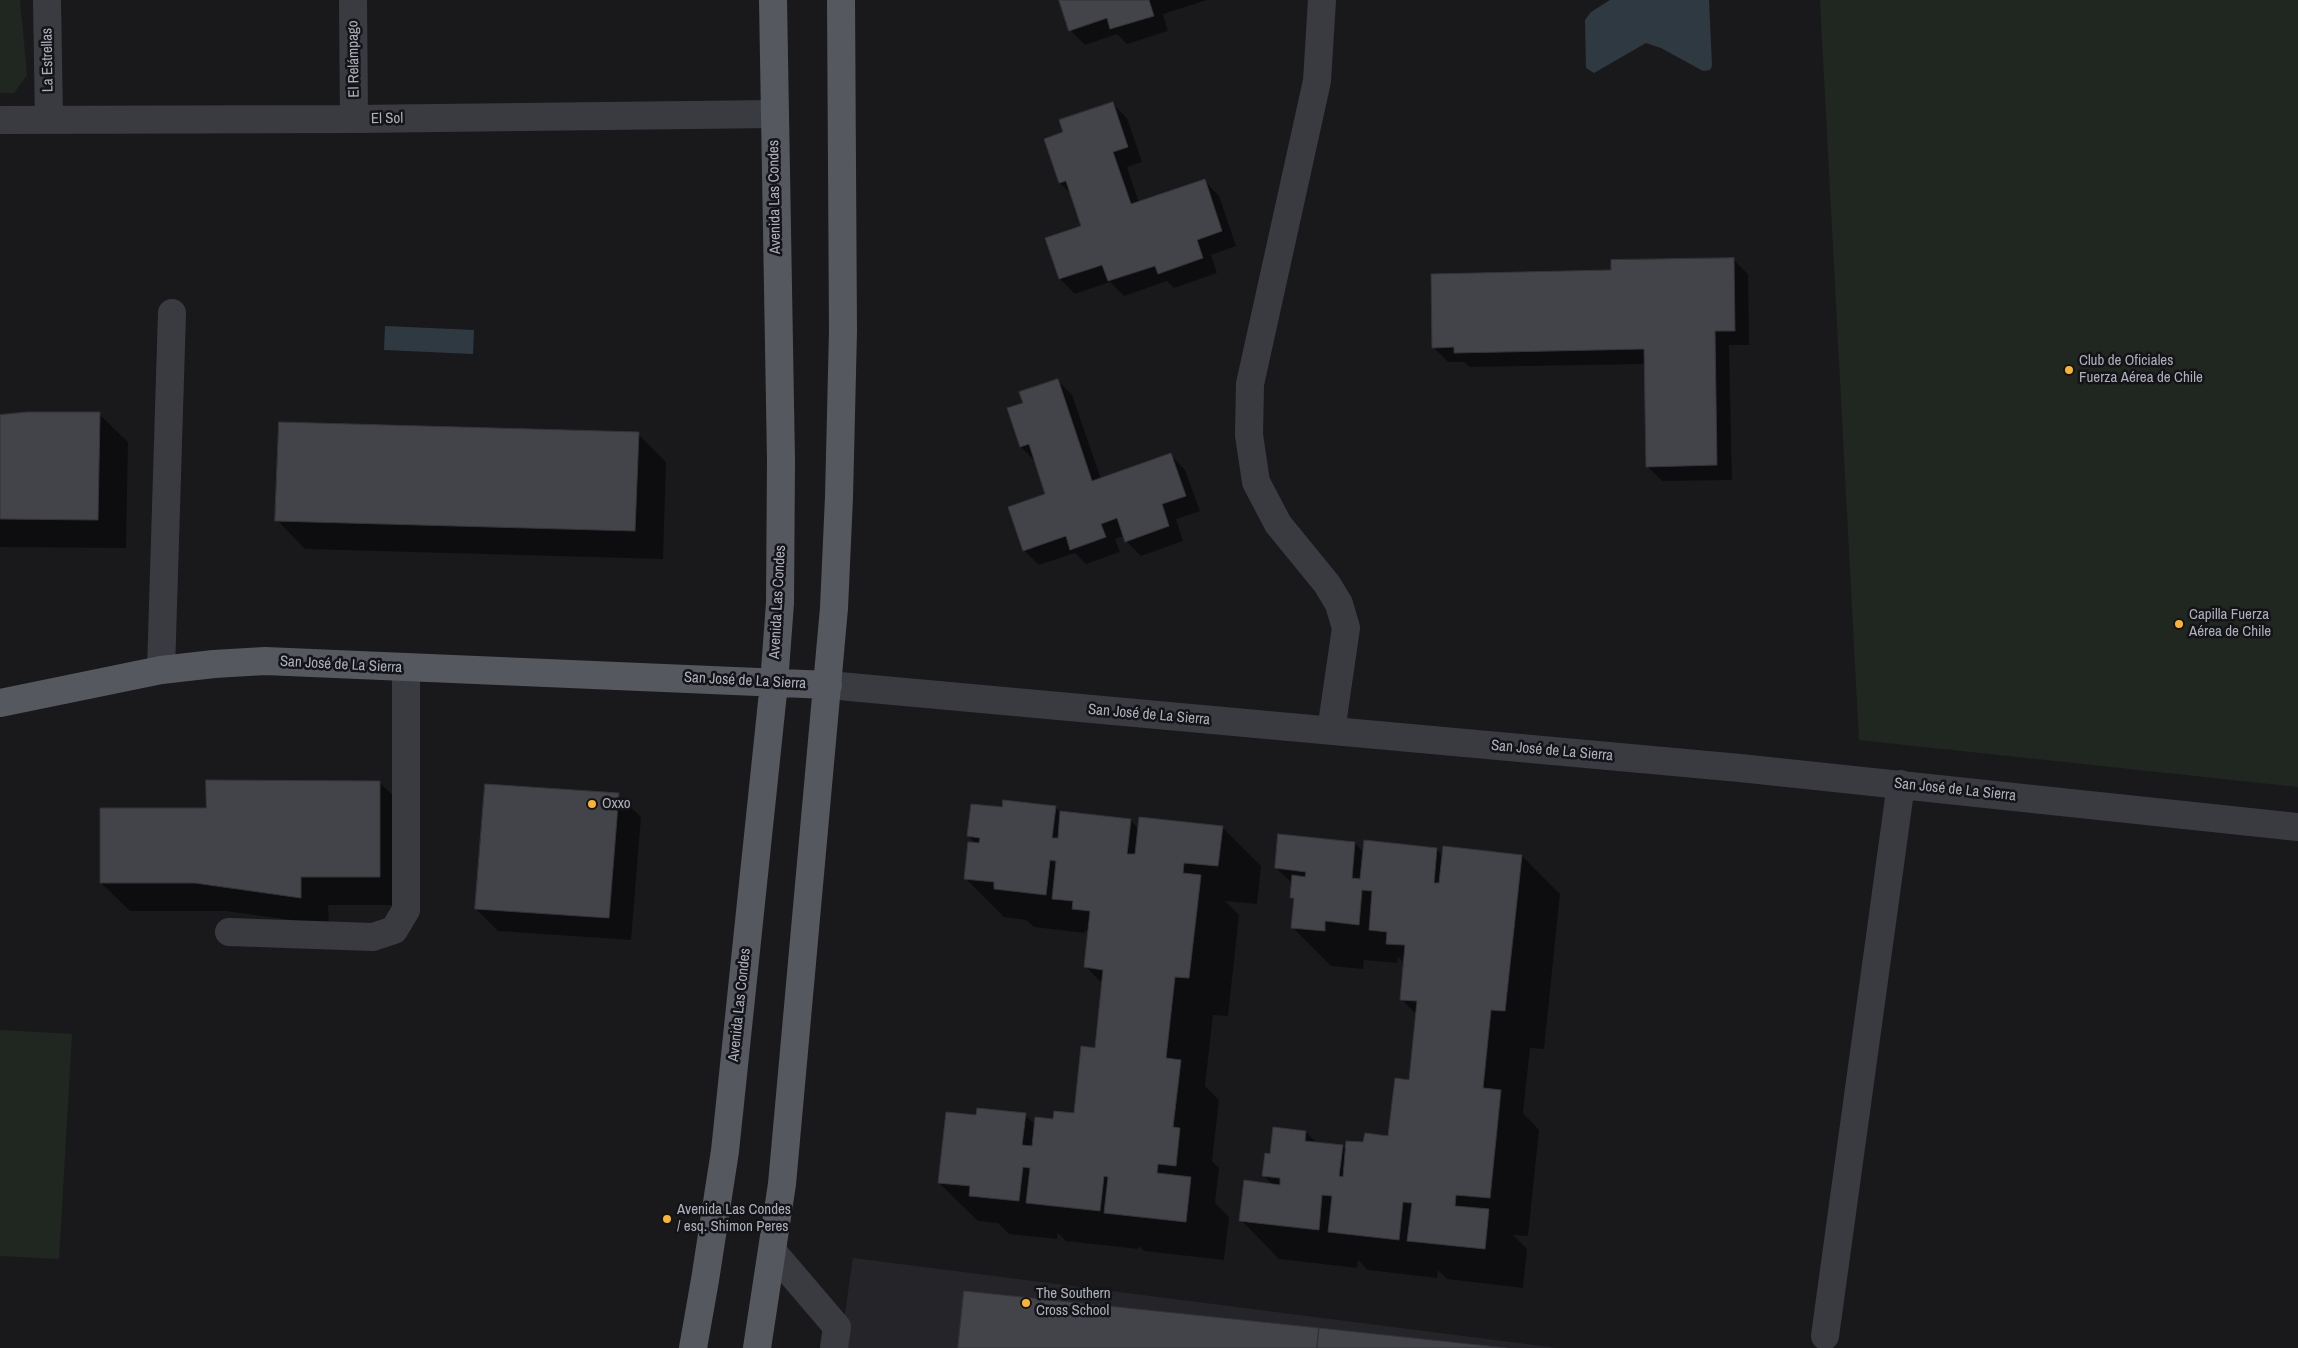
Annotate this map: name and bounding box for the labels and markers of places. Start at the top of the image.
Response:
place label: Club de Oficiales Fuerza Aérea de Chile [2079,352,2203,387]
marker: Club de Oficiales Fuerza Aérea de Chile [2063,364,2075,376]
place label: Capilla Fuerza Aérea de Chile [2189,606,2271,641]
marker: Capilla Fuerza Aérea de Chile [2173,618,2185,630]
place label: Oxxo [602,795,631,813]
marker: Oxxo [586,798,598,810]
place label: Avenida Las Condes / esq. Shimon Peres [677,1201,791,1236]
marker: Avenida Las Condes / esq. Shimon Peres [661,1213,673,1225]
place label: The Southern Cross School [1036,1285,1111,1320]
marker: The Southern Cross School [1020,1297,1032,1309]

